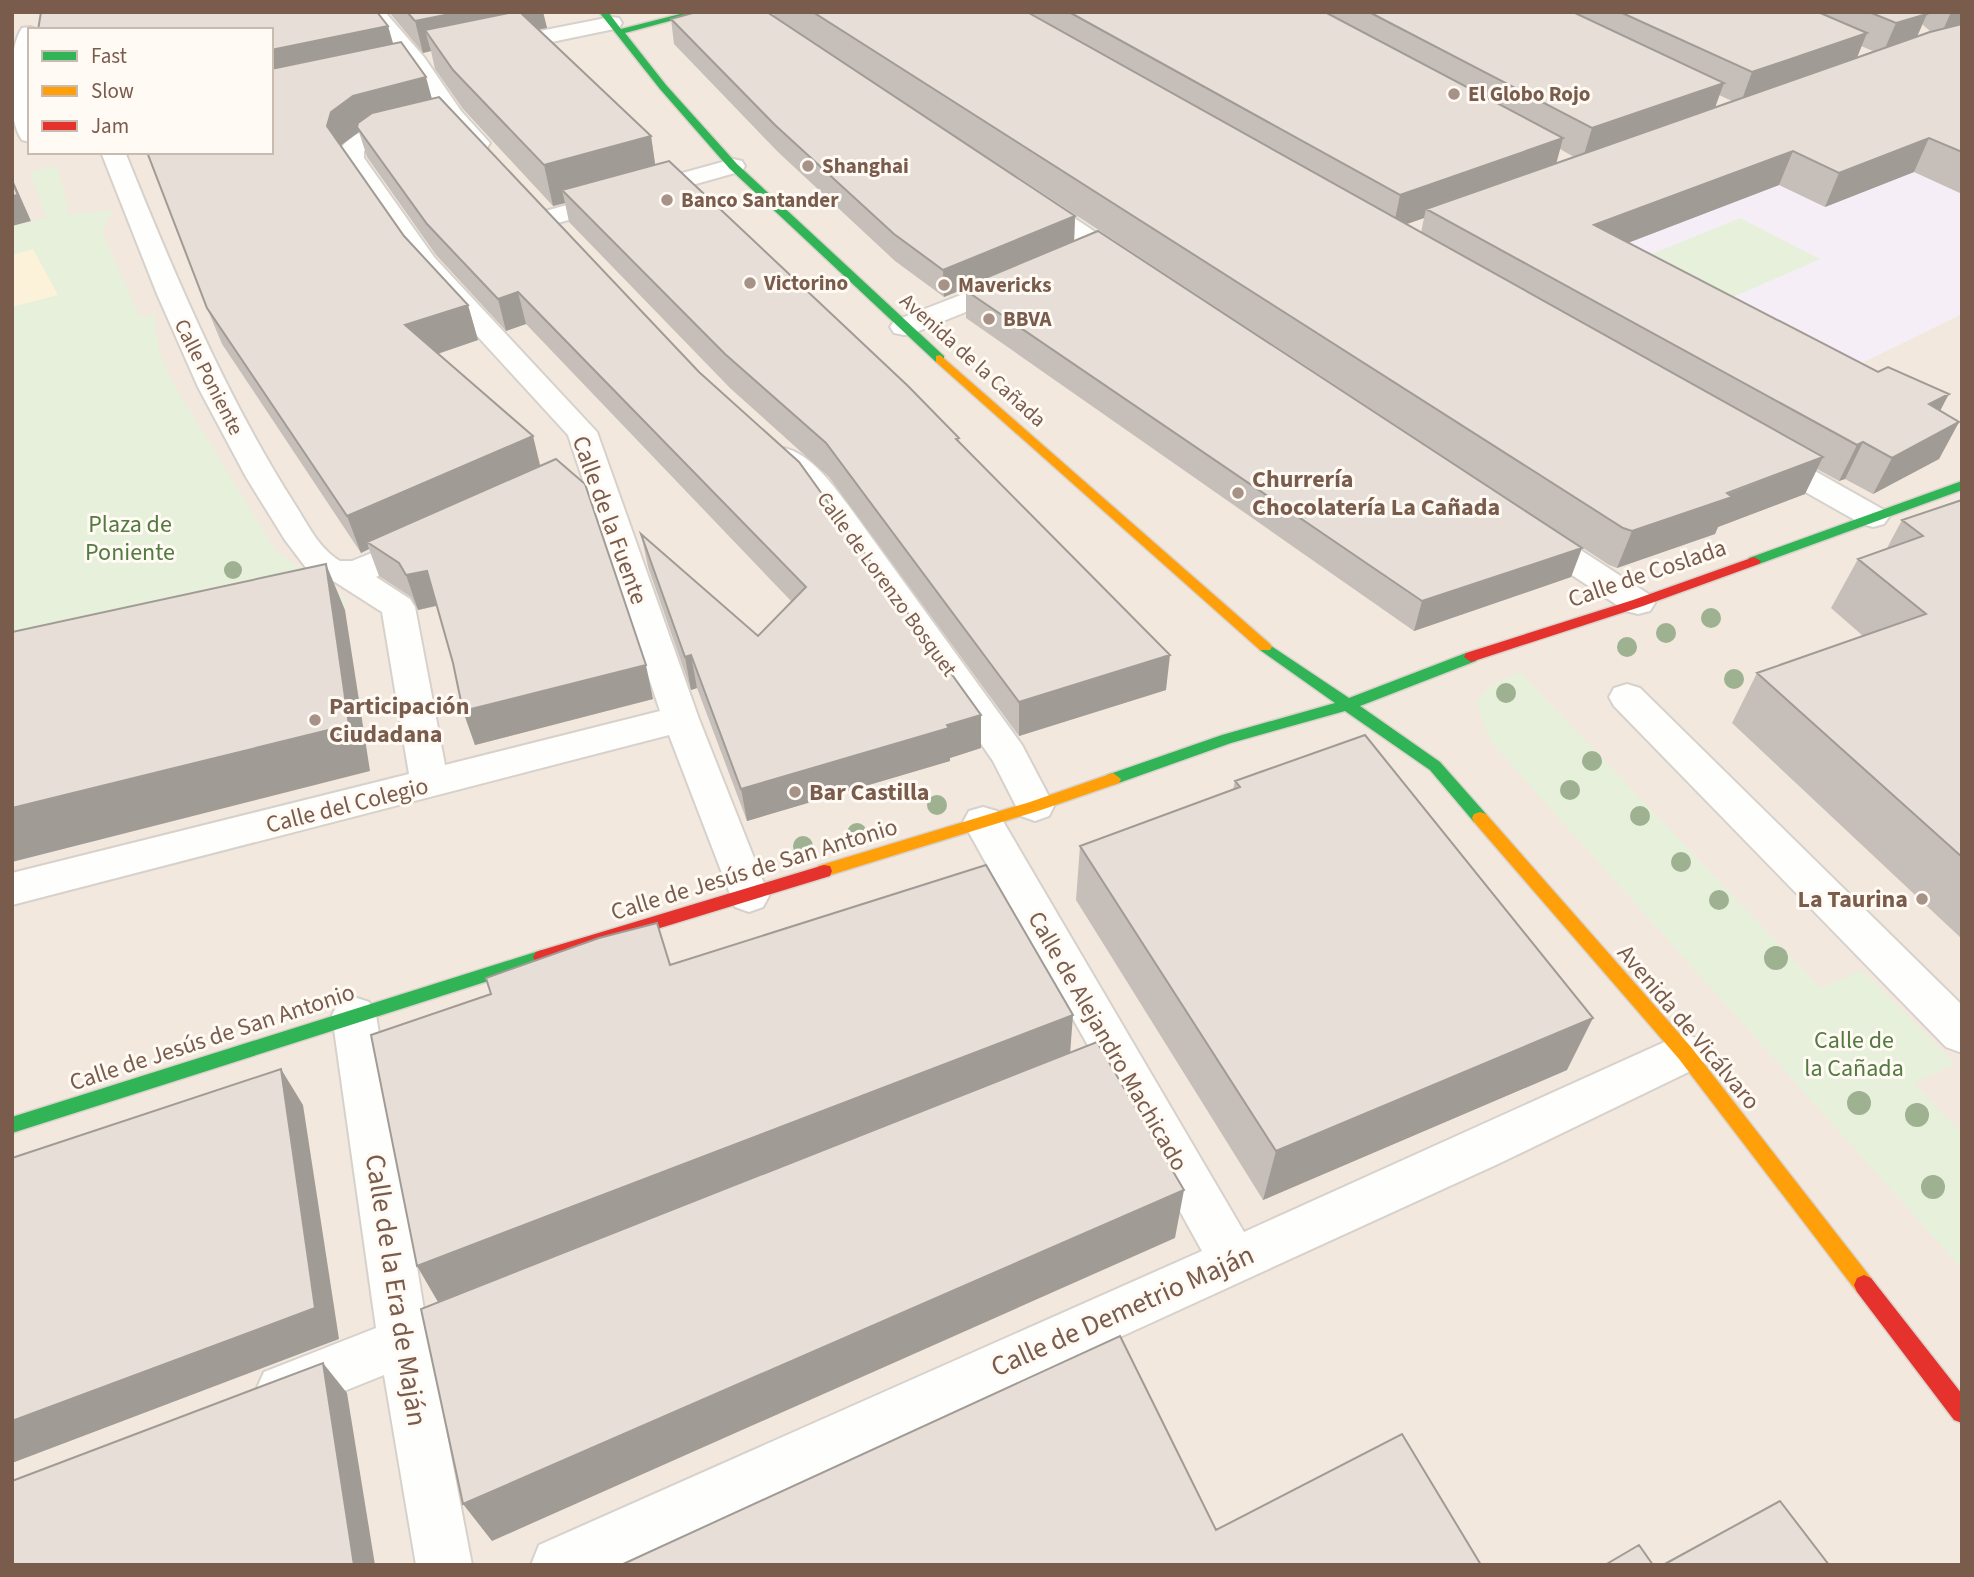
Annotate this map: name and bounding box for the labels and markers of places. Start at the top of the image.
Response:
place label: El Globo Rojo [1468,79,1590,109]
marker: El Globo Rojo [1446,86,1462,102]
place label: Shanghai [822,151,909,181]
marker: Shanghai [800,158,816,174]
place label: Banco Santander [681,185,839,215]
marker: Banco Santander [659,192,675,208]
place label: Victorino [763,268,848,298]
place label: Mavericks [958,270,1052,300]
marker: Victorino [742,275,758,291]
marker: Mavericks [936,277,952,293]
place label: BBVA [1003,304,1052,334]
marker: BBVA [981,311,997,327]
place label: Churrería Chocolatería La Cañada [1252,462,1500,525]
marker: Churrería Chocolatería La Cañada [1230,485,1246,501]
place label: Participación Ciudadana [329,689,469,752]
marker: Participación Ciudadana [307,712,323,728]
place label: Bar Castilla [809,775,929,810]
marker: Bar Castilla [787,784,803,800]
place label: La Taurina [1797,882,1908,917]
marker: La Taurina [1914,891,1930,907]

